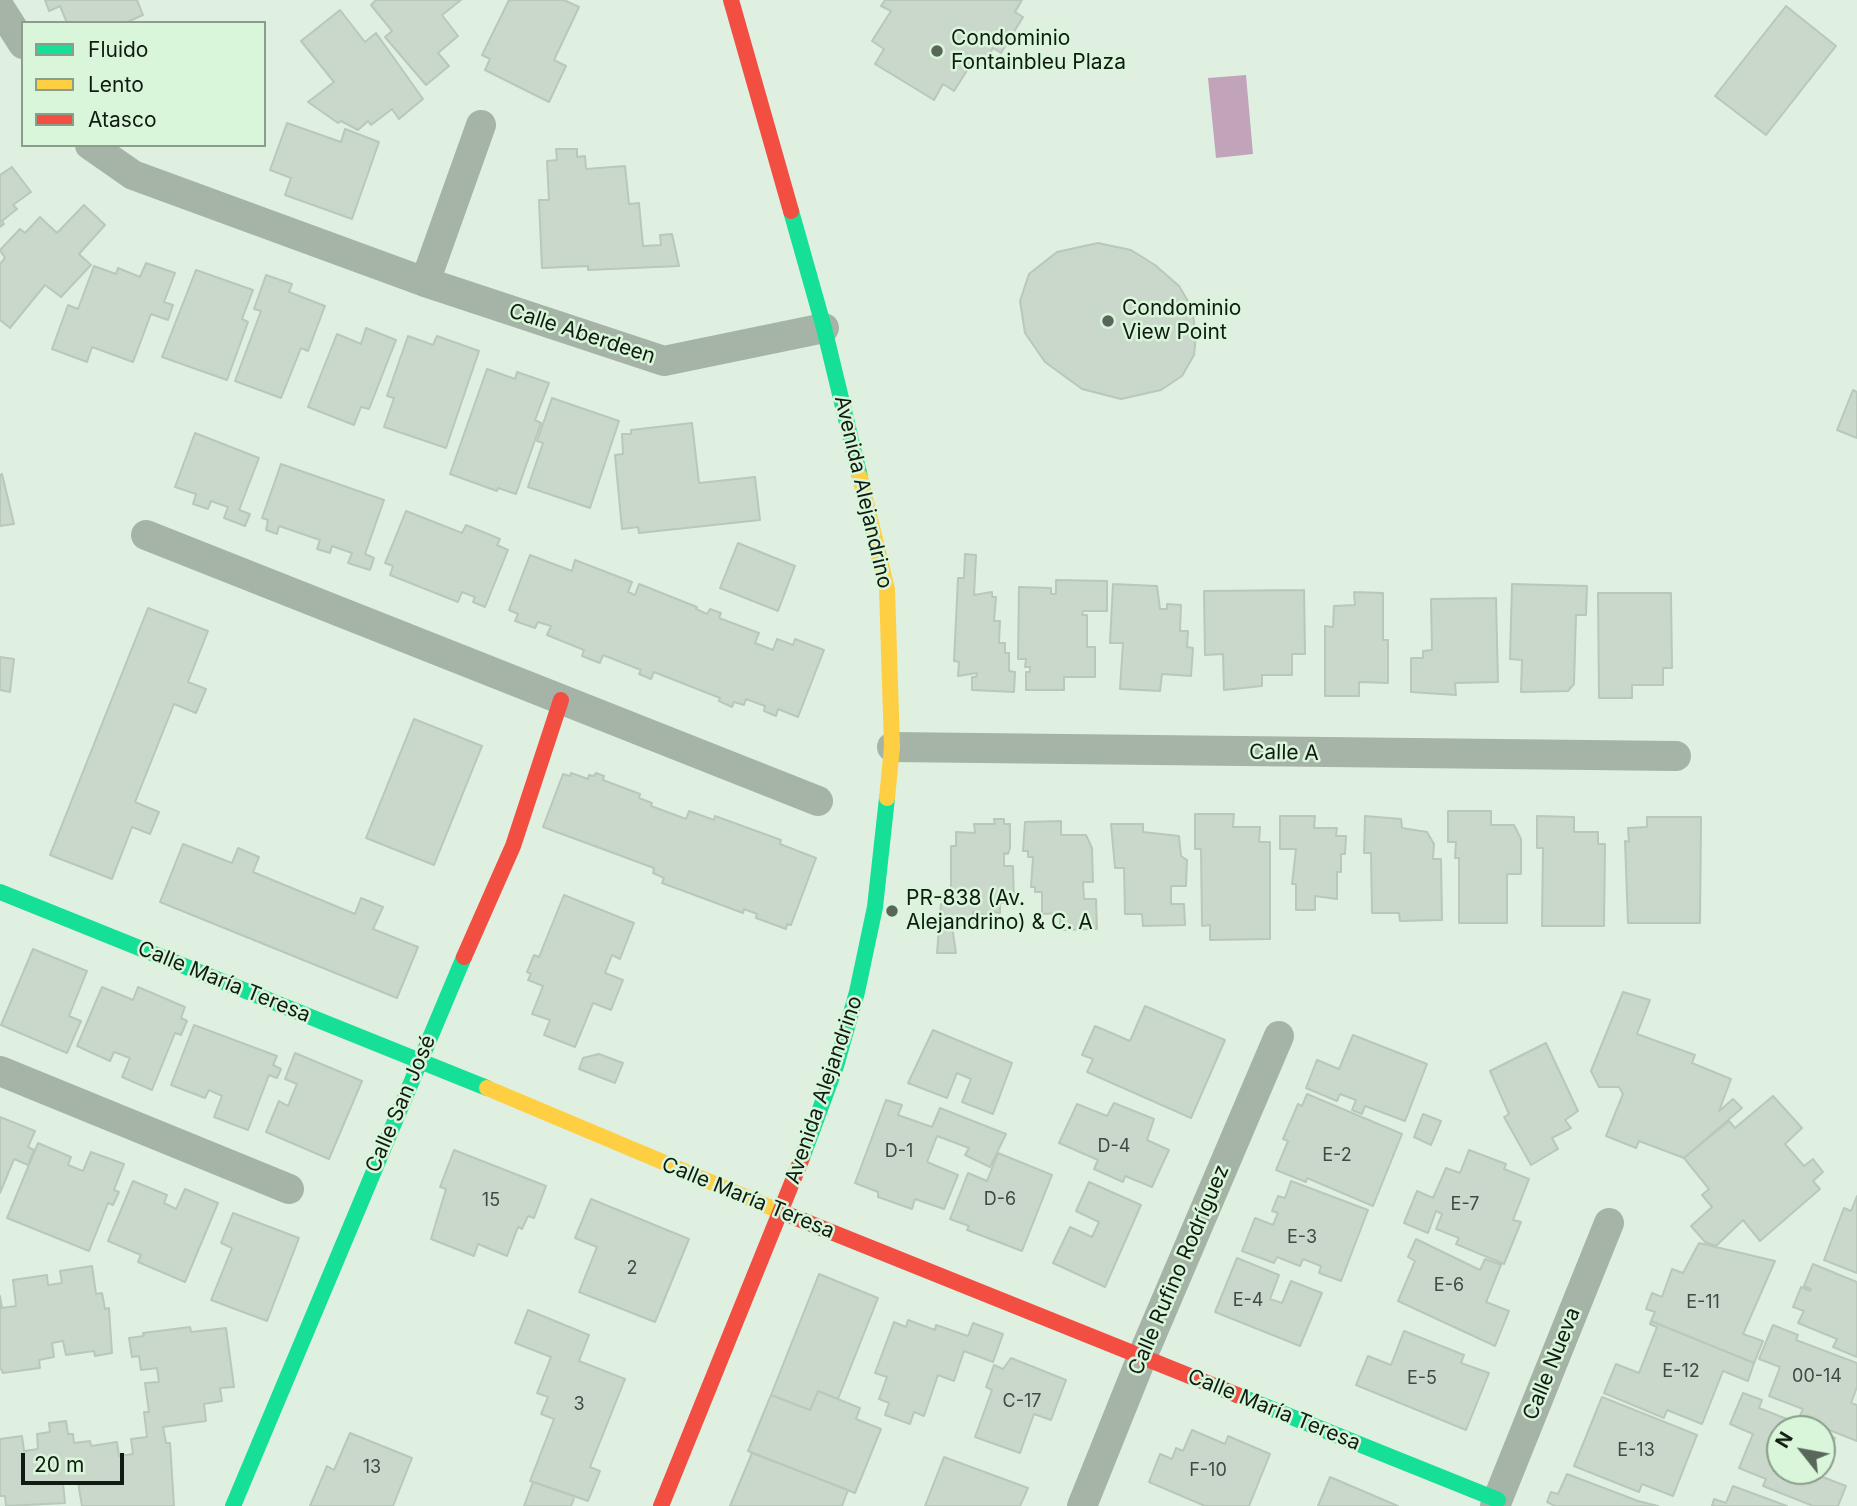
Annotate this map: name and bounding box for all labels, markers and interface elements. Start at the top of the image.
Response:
legend [21,21,266,147]
place label: Condominio Fontainbleu Plaza [951,26,1126,76]
text: Fluido [88,37,148,62]
marker: Condominio Fontainbleu Plaza [929,43,945,59]
text: Lento [88,72,144,97]
text: Atasco [88,107,157,132]
place label: Condominio View Point [1122,296,1241,346]
street label: Calle Aberdeen [506,298,658,370]
marker: Condominio View Point [1100,313,1116,329]
street label: Avenida Alejandrino [829,393,897,591]
street label: Calle A [1249,740,1319,766]
place label: PR-838 (Av. Alejandrino) & C. A [906,886,1093,936]
marker: PR-838 (Av. Alejandrino) & C. A [884,903,900,919]
street label: Calle María Teresa [134,936,314,1028]
street label: Avenida Alejandrino [780,993,868,1187]
street label: Calle San José [361,1031,441,1177]
house number: D-4 [1098,1136,1130,1158]
house number: D-1 [885,1141,913,1163]
house number: E-2 [1322,1145,1352,1167]
street label: Calle María Teresa [658,1152,838,1244]
street label: Calle Rufino Rodríguez [1123,1161,1235,1379]
house number: D-6 [984,1189,1016,1211]
house number: 15 [482,1190,500,1212]
house number: E-7 [1451,1194,1479,1216]
house number: E-3 [1287,1227,1317,1249]
house number: 2 [627,1258,637,1280]
house number: E-6 [1434,1275,1464,1297]
house number: E-4 [1233,1290,1263,1312]
house number: E-11 [1686,1292,1720,1314]
street label: Calle Nueva [1518,1304,1586,1424]
house number: E-12 [1662,1361,1700,1383]
street label: Calle María Teresa [1184,1364,1364,1456]
house number: 00-14 [1792,1366,1842,1388]
house number: E-5 [1407,1368,1437,1390]
house number: C-17 [1003,1391,1041,1413]
house number: 3 [573,1394,585,1416]
north arrow [1766,1415,1836,1485]
text: N [1771,1428,1798,1452]
scale bar [24,1440,128,1484]
house number: E-13 [1617,1440,1655,1462]
text: 20 m [34,1452,84,1477]
house number: 13 [363,1457,381,1479]
house number: F-10 [1189,1460,1227,1482]

